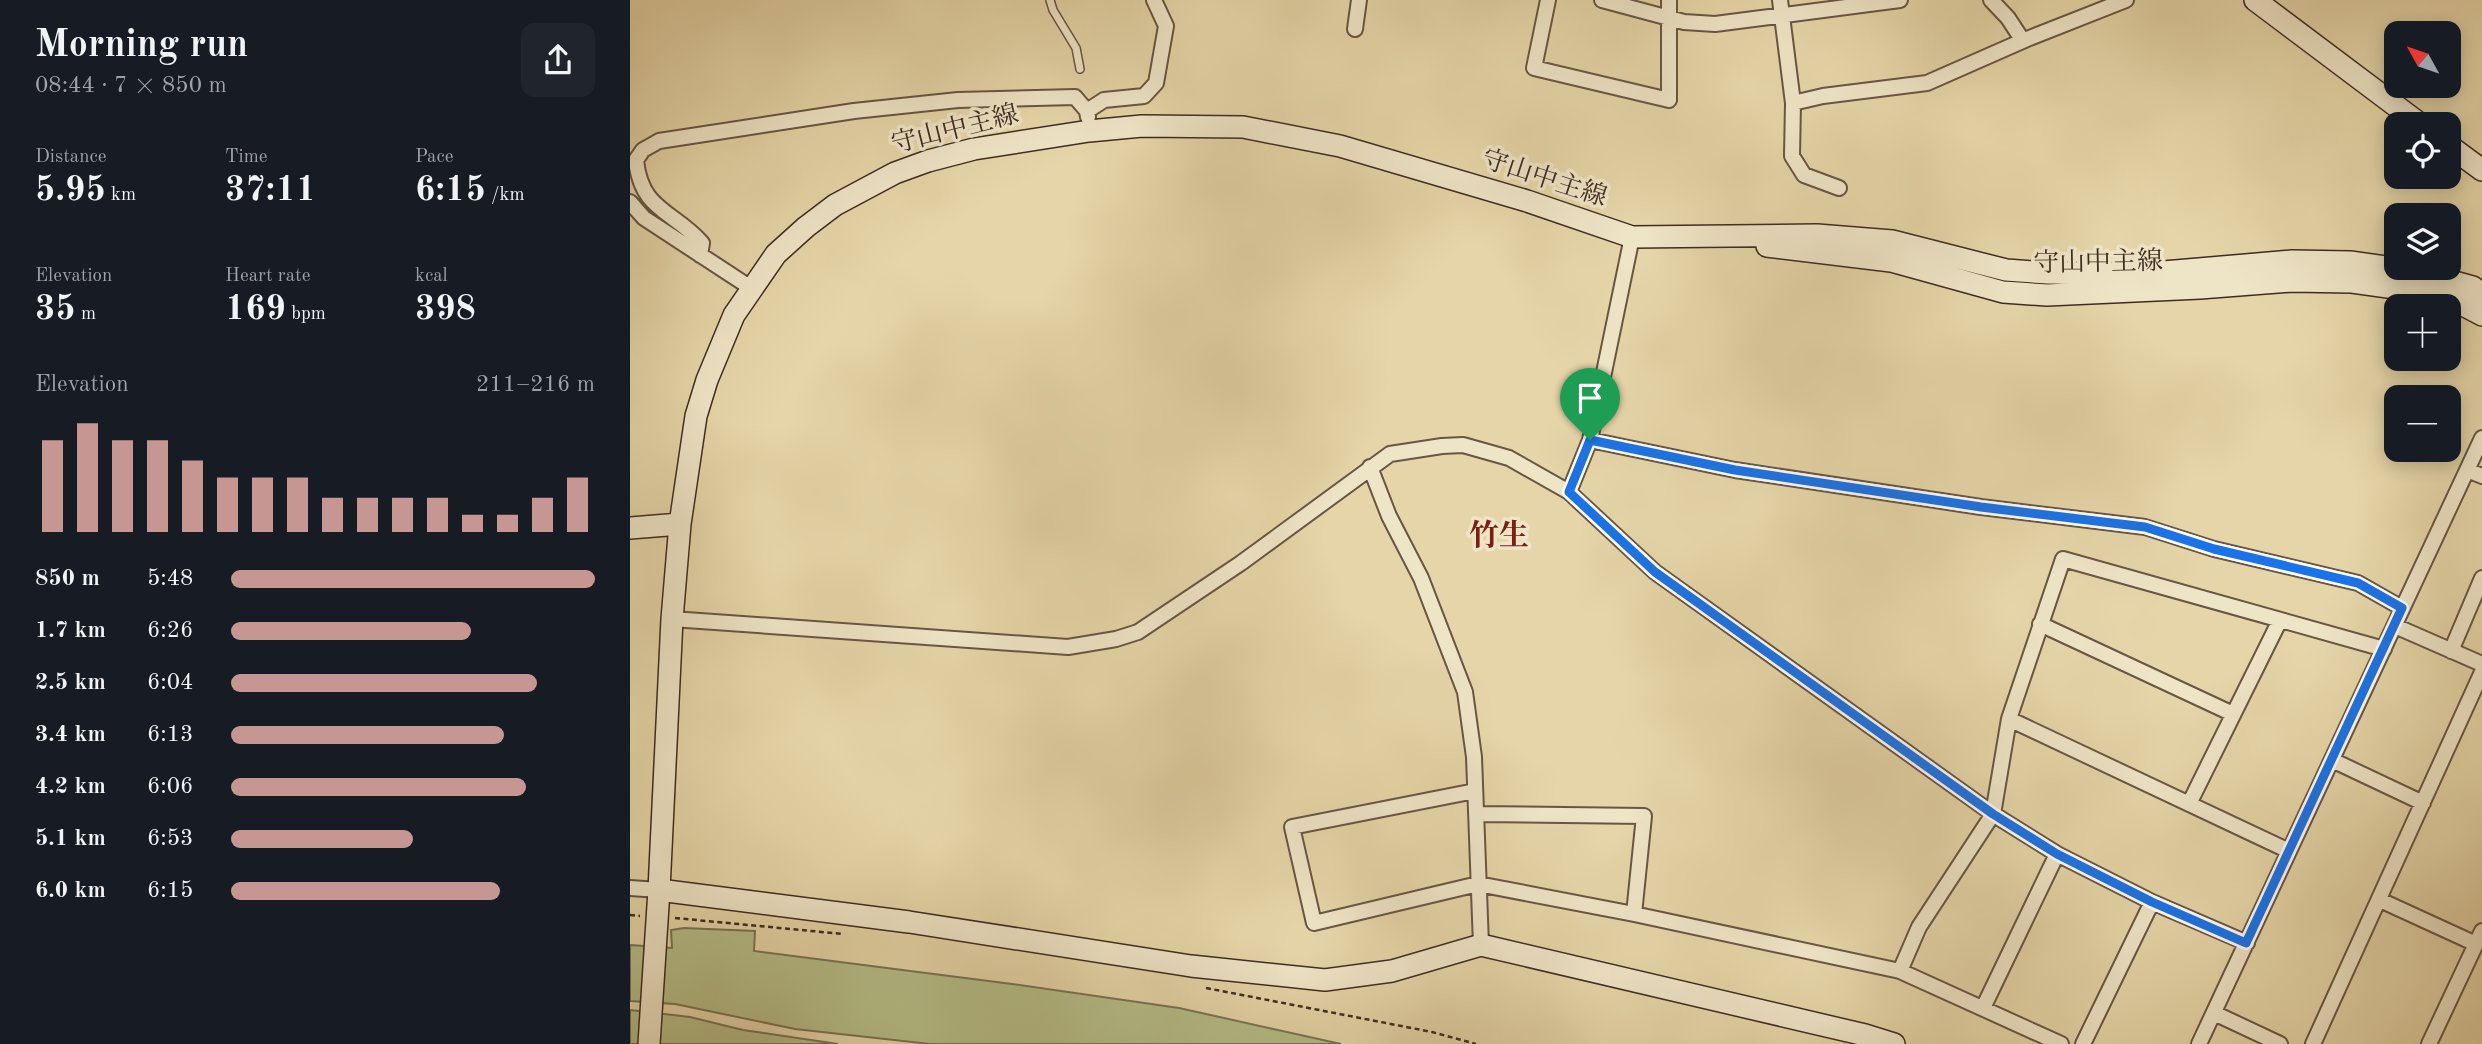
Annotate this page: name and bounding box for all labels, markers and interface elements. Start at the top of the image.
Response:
north arrow [2384,21,2460,98]
map controls [2384,21,2461,462]
button: share [521,23,595,97]
text: Morning run [35,27,248,65]
text: 08:44 · 7 × 850 m [35,74,227,97]
street label: 守山中主線 [888,100,1021,158]
button: locate [2384,112,2461,189]
street label: 守山中主線 [1478,145,1610,211]
text: Distance [35,148,107,167]
text: Time [225,148,268,167]
text: Pace [415,148,454,167]
text: 5.95 [35,173,106,208]
text: 37:11 [225,173,316,208]
text: 6:15 [415,173,486,208]
text: km [106,186,136,205]
text: /km [486,186,525,205]
button: layers [2384,203,2461,280]
street label: 守山中主線 [2033,247,2163,277]
text: Elevation [35,267,112,286]
text: Heart rate [225,267,310,286]
text: kcal [415,267,448,286]
text: 35 [35,292,76,327]
text: 169 [225,292,286,327]
text: 398 [415,292,476,327]
button: + [2384,294,2461,371]
text: m [76,305,96,324]
text: bpm [286,305,326,324]
pin [1560,368,1620,440]
text: Elevation [35,373,129,396]
text: 211–216 m [476,373,595,396]
icon: arrive [1571,379,1609,417]
button: − [2384,385,2461,462]
district label: 竹生 [1469,519,1529,552]
text: 850 m [35,567,100,590]
text: 5:48 [147,567,193,590]
text: 1.7 km [35,619,106,642]
text: 6:26 [147,619,193,642]
text: 2.5 km [35,671,106,694]
text: 6:04 [147,671,193,694]
text: 3.4 km [35,723,106,746]
text: 6:13 [147,723,193,746]
text: 4.2 km [35,775,106,798]
text: 6:06 [147,775,193,798]
text: 5.1 km [35,827,106,850]
text: 6:53 [147,827,193,850]
text: 6.0 km [35,879,106,902]
text: 6:15 [147,879,193,902]

